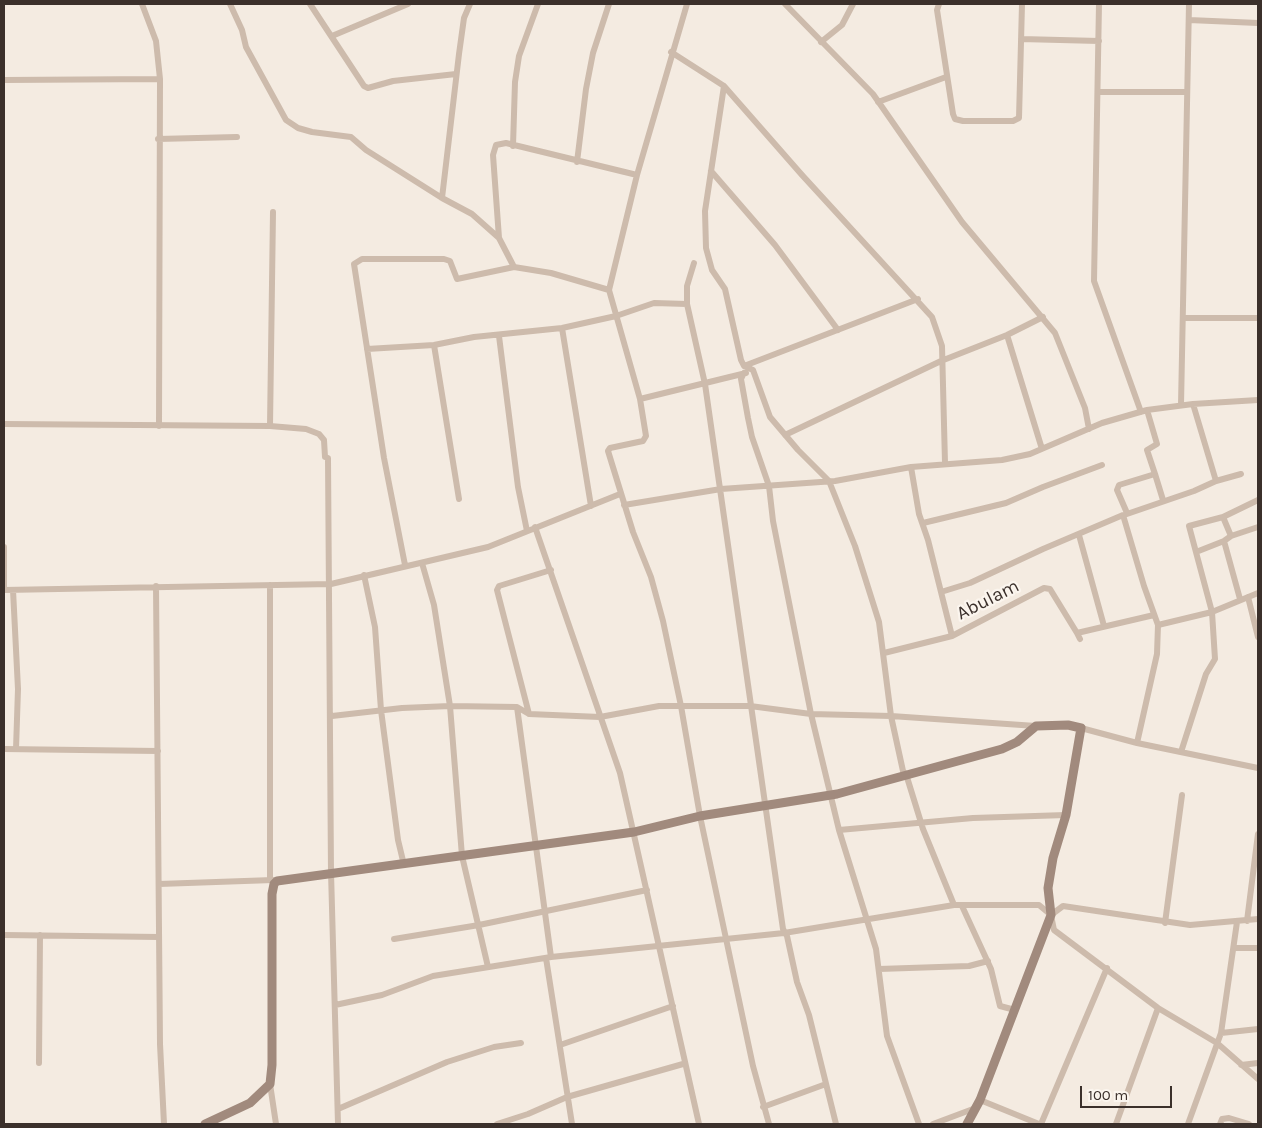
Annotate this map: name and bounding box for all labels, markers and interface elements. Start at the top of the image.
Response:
street label: Abulam [953,575,1023,625]
scale bar [1082,1076,1174,1108]
text: 100 m [1088,1086,1128,1104]

